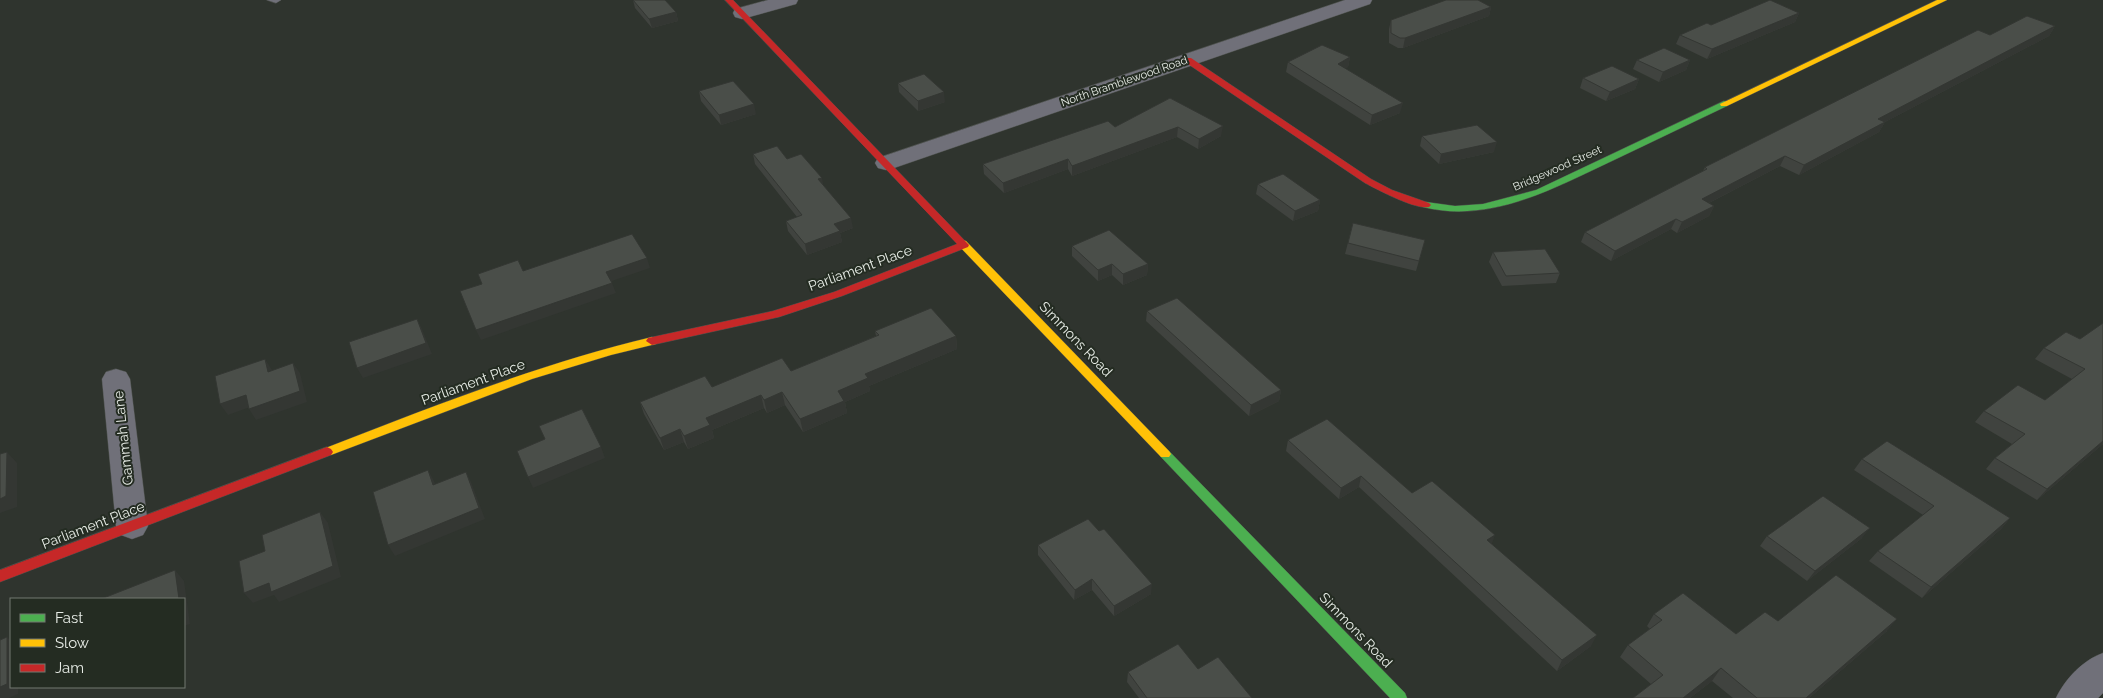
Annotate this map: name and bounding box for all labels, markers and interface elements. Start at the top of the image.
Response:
street label: North Bramblewood Road [1059,54,1189,109]
street label: Bridgewood Street [1511,143,1604,194]
street label: Parliament Place [806,242,914,294]
street label: Simmons Road [1036,298,1116,380]
street label: Parliament Place [419,356,527,408]
street label: Gammah Lane [110,390,136,486]
street label: Parliament Place [39,498,147,552]
street label: Simmons Road [1316,589,1396,671]
legend [10,598,185,688]
text: Fast [55,609,83,627]
text: Slow [55,634,89,652]
text: Jam [55,659,84,677]

